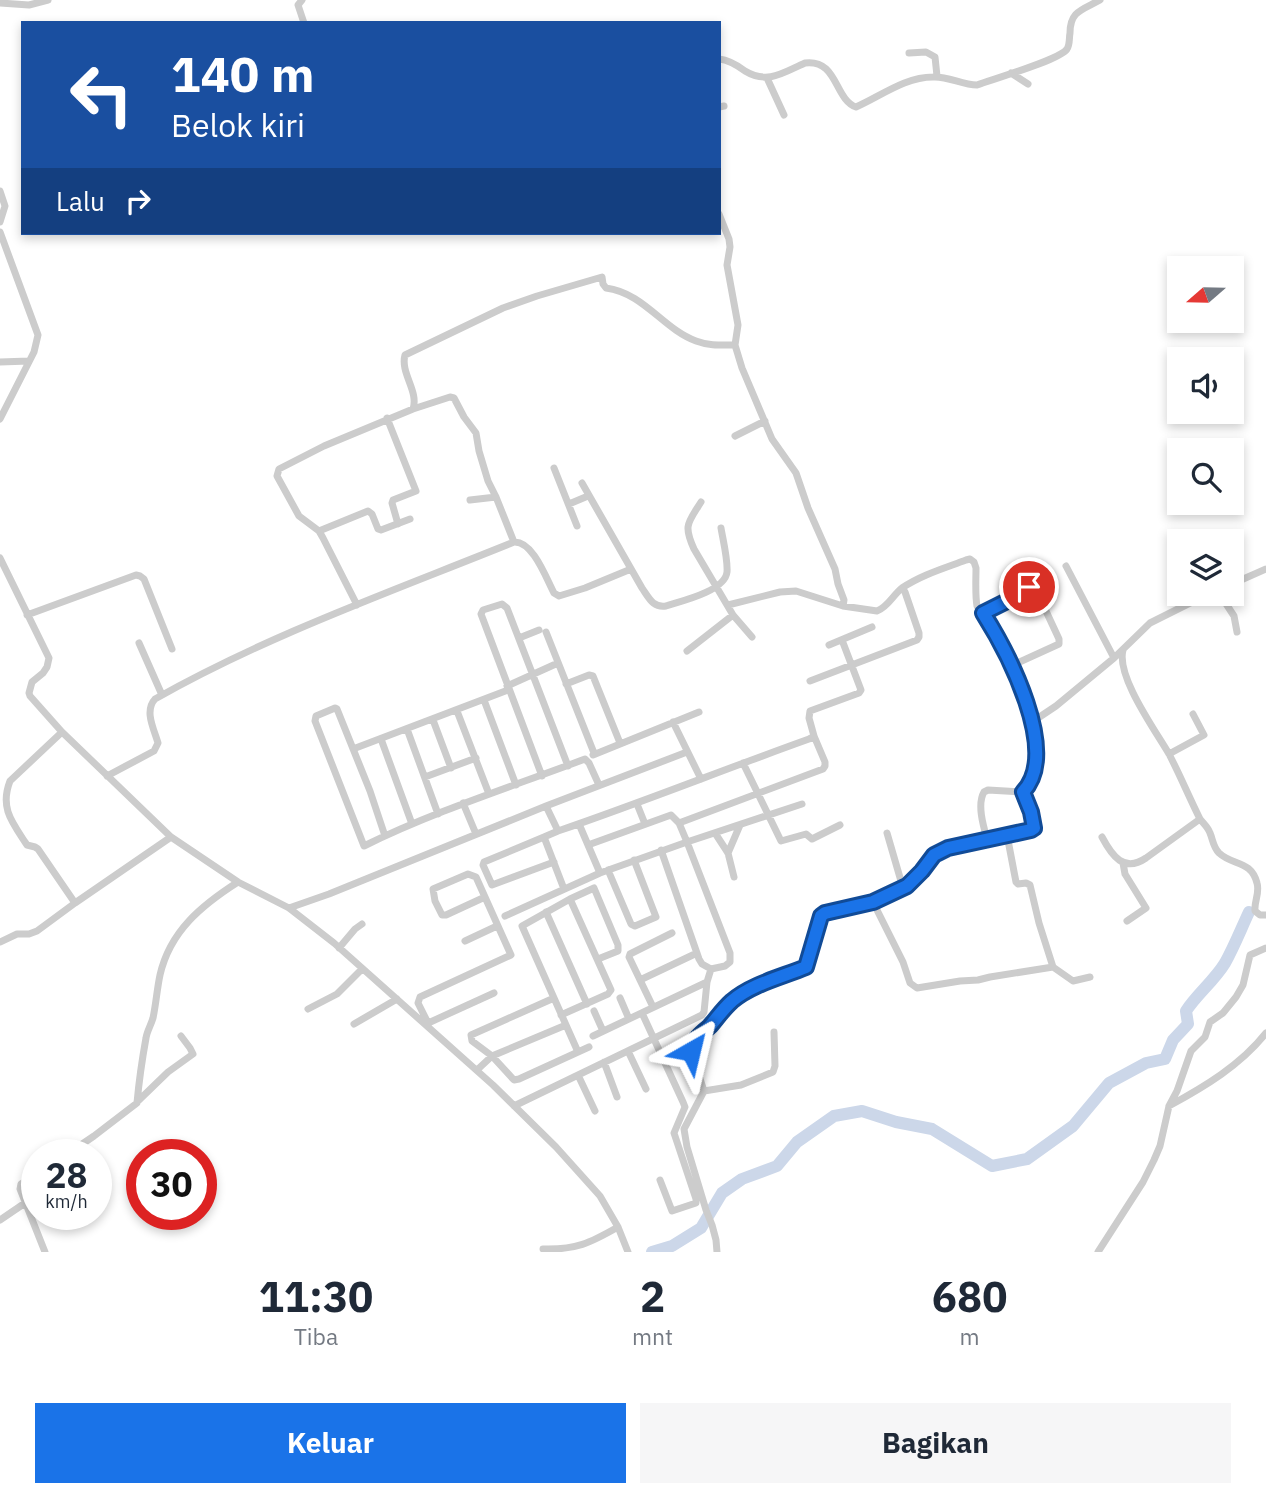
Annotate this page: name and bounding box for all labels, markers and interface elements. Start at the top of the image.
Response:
text: 140 m [171,42,315,105]
icon: left [56,49,147,140]
text: Belok kiri [171,104,305,146]
icon: right [119,182,157,220]
text: Lalu [56,184,105,218]
north arrow [1167,256,1244,332]
map controls [1167,256,1244,606]
button: sound [1167,347,1244,424]
button: search [1167,438,1244,515]
button: layers [1167,529,1244,606]
pin [999,557,1059,617]
icon: arrive [1010,568,1048,606]
position arrow [654,1014,728,1088]
speed limit sign: 30 [126,1139,217,1230]
text: 28 [45,1152,88,1198]
text: km/h [45,1190,88,1213]
text: 11:30 [259,1269,373,1324]
text: 2 [640,1269,665,1324]
text: 680 [932,1269,1007,1324]
text: Tiba [294,1321,338,1351]
text: mnt [632,1321,673,1351]
text: m [960,1321,980,1351]
button: Keluar [35,1403,626,1483]
button: Bagikan [640,1403,1231,1483]

